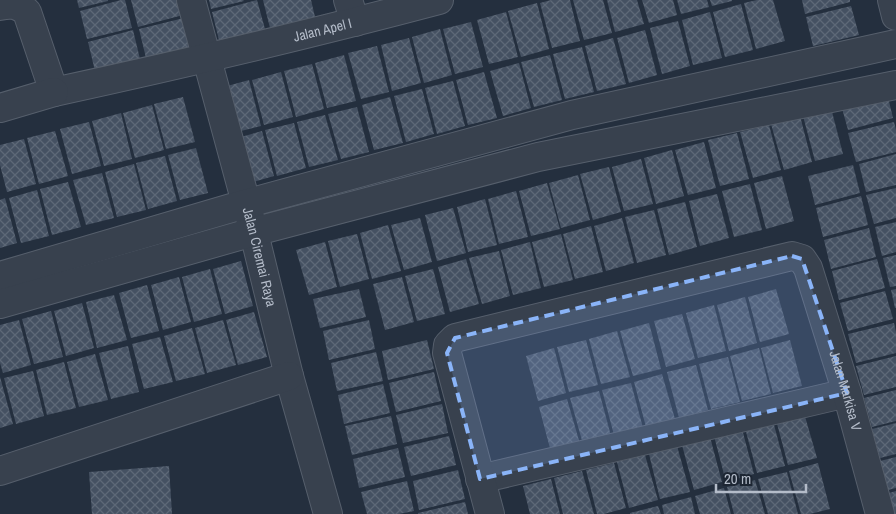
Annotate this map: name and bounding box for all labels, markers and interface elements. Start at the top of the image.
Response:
street label: Jalan Apel I [292,14,354,46]
street label: Jalan Ciremai Raya [239,205,281,309]
street label: Jalan Markisa V [825,348,866,433]
scale bar [716,462,806,494]
text: 20 m [724,468,751,489]

